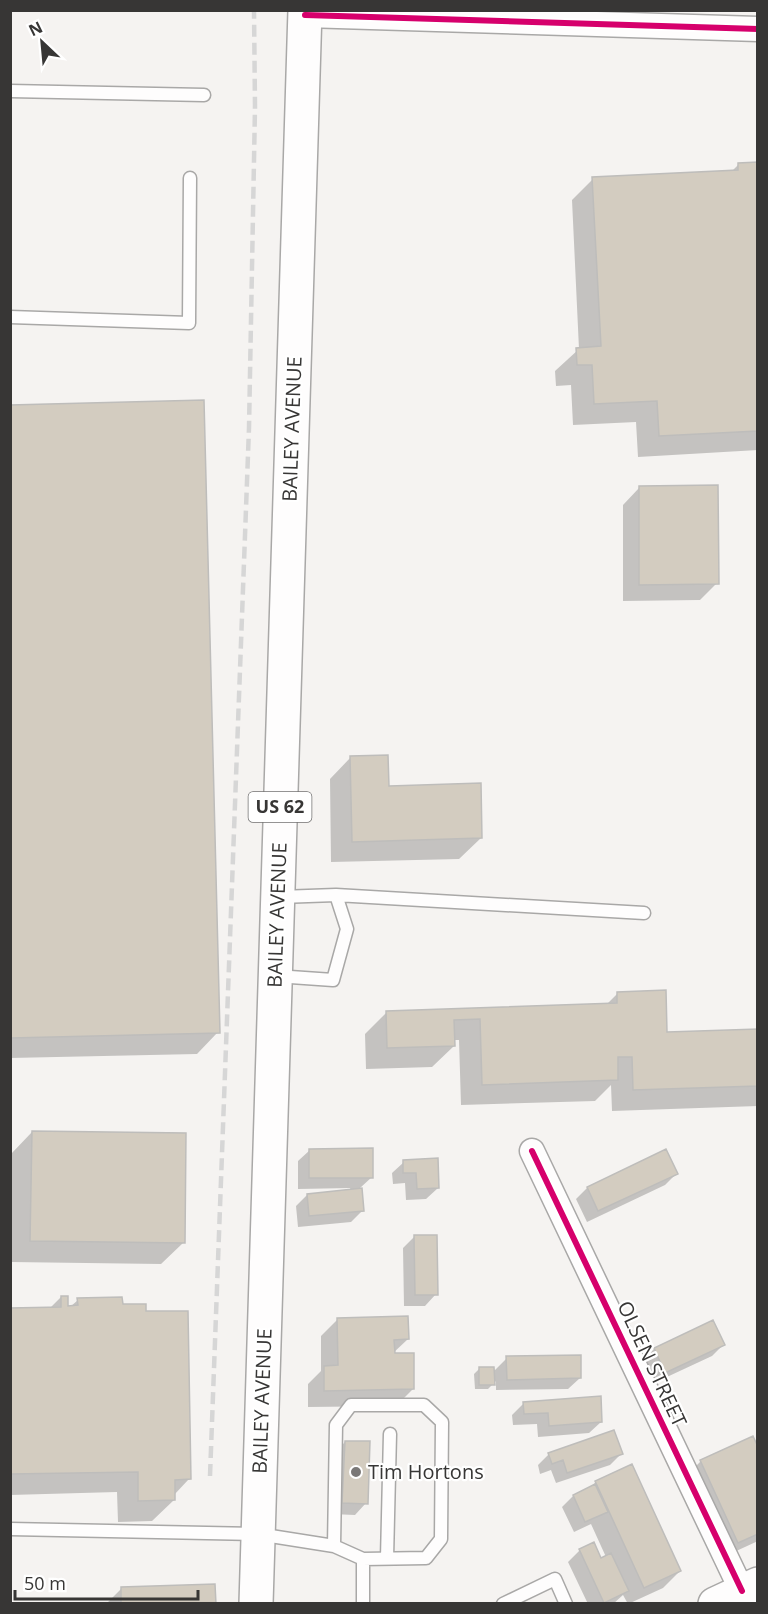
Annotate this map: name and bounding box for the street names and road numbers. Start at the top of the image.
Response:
street label: BAILEY AVENUE [275,356,308,502]
road number: US 62 [248,792,312,822]
street label: BAILEY AVENUE [260,842,293,988]
street label: OLSEN STREET [611,1296,693,1431]
street label: BAILEY AVENUE [245,1328,278,1474]

